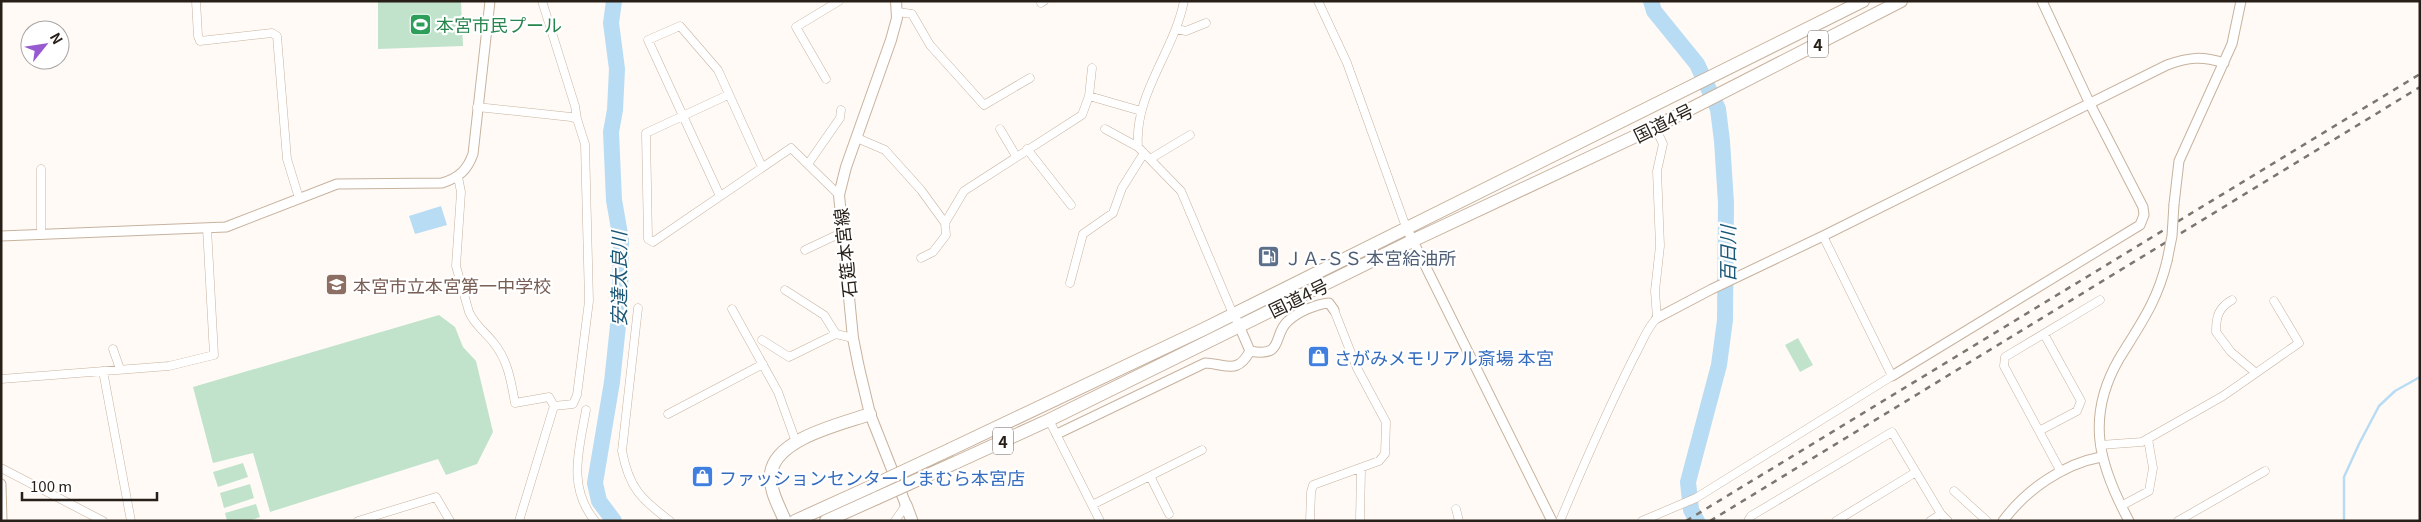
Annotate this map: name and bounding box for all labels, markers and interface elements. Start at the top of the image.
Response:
place label: 本宮市民プール [436,11,562,37]
sports icon: 本宮市民プール [408,12,432,36]
north arrow [20,20,70,70]
text: N [46,28,68,48]
road number: 4 [1808,31,1828,58]
street label: 国道4号 [1629,96,1697,148]
street label: 石筵本宮線 [826,207,862,299]
water label: 百日川 [1713,224,1740,283]
water label: 安達太良川 [604,230,631,327]
place label: ＪＡ-ＳＳ 本宮給油所 [1284,244,1456,270]
fuel station icon: ＪＡ-ＳＳ 本宮給油所 [1256,245,1280,269]
street label: 国道4号 [1264,271,1332,323]
place label: 本宮市立本宮第一中学校 [353,272,551,298]
school or university icon: 本宮市立本宮第一中学校 [325,273,349,297]
place label: さがみメモリアル斎場 本宮 [1334,344,1554,370]
shop icon: さがみメモリアル斎場 本宮 [1306,345,1330,369]
road number: 4 [993,428,1013,454]
place label: ファッションセンターしまむら本宮店 [719,464,1025,490]
shop icon: ファッションセンターしまむら本宮店 [691,465,715,489]
scale bar [22,470,158,502]
text: 100 m [30,475,72,496]

